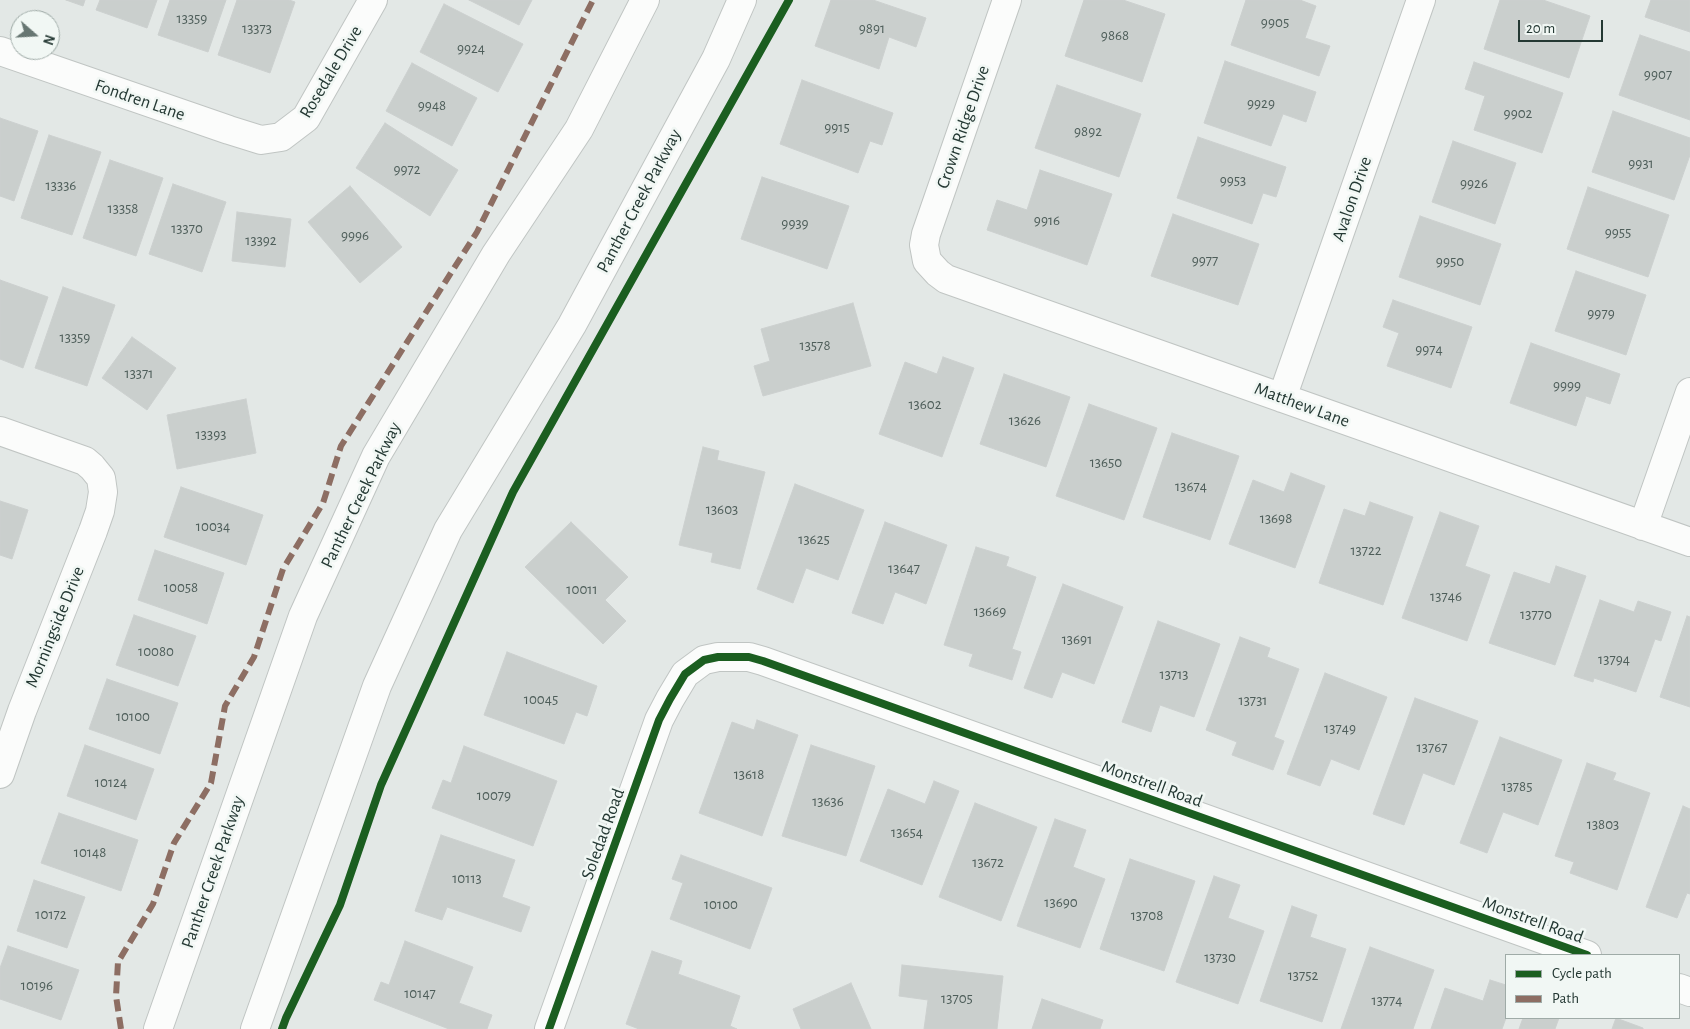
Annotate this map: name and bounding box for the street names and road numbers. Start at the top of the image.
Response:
street label: Rosedale Drive [295,22,367,122]
street label: Crown Ridge Drive [932,63,994,191]
street label: Fondren Lane [92,74,188,126]
street label: Panther Creek Parkway [592,125,686,277]
street label: Avalon Drive [1327,154,1377,244]
street label: Matthew Lane [1251,378,1353,432]
street label: Panther Creek Parkway [316,418,406,572]
street label: Morningside Drive [21,563,89,691]
street label: Monstrell Road [1099,756,1205,812]
street label: Soledad Road [577,785,629,883]
street label: Panther Creek Parkway [177,793,249,951]
street label: Monstrell Road [1480,892,1586,948]

